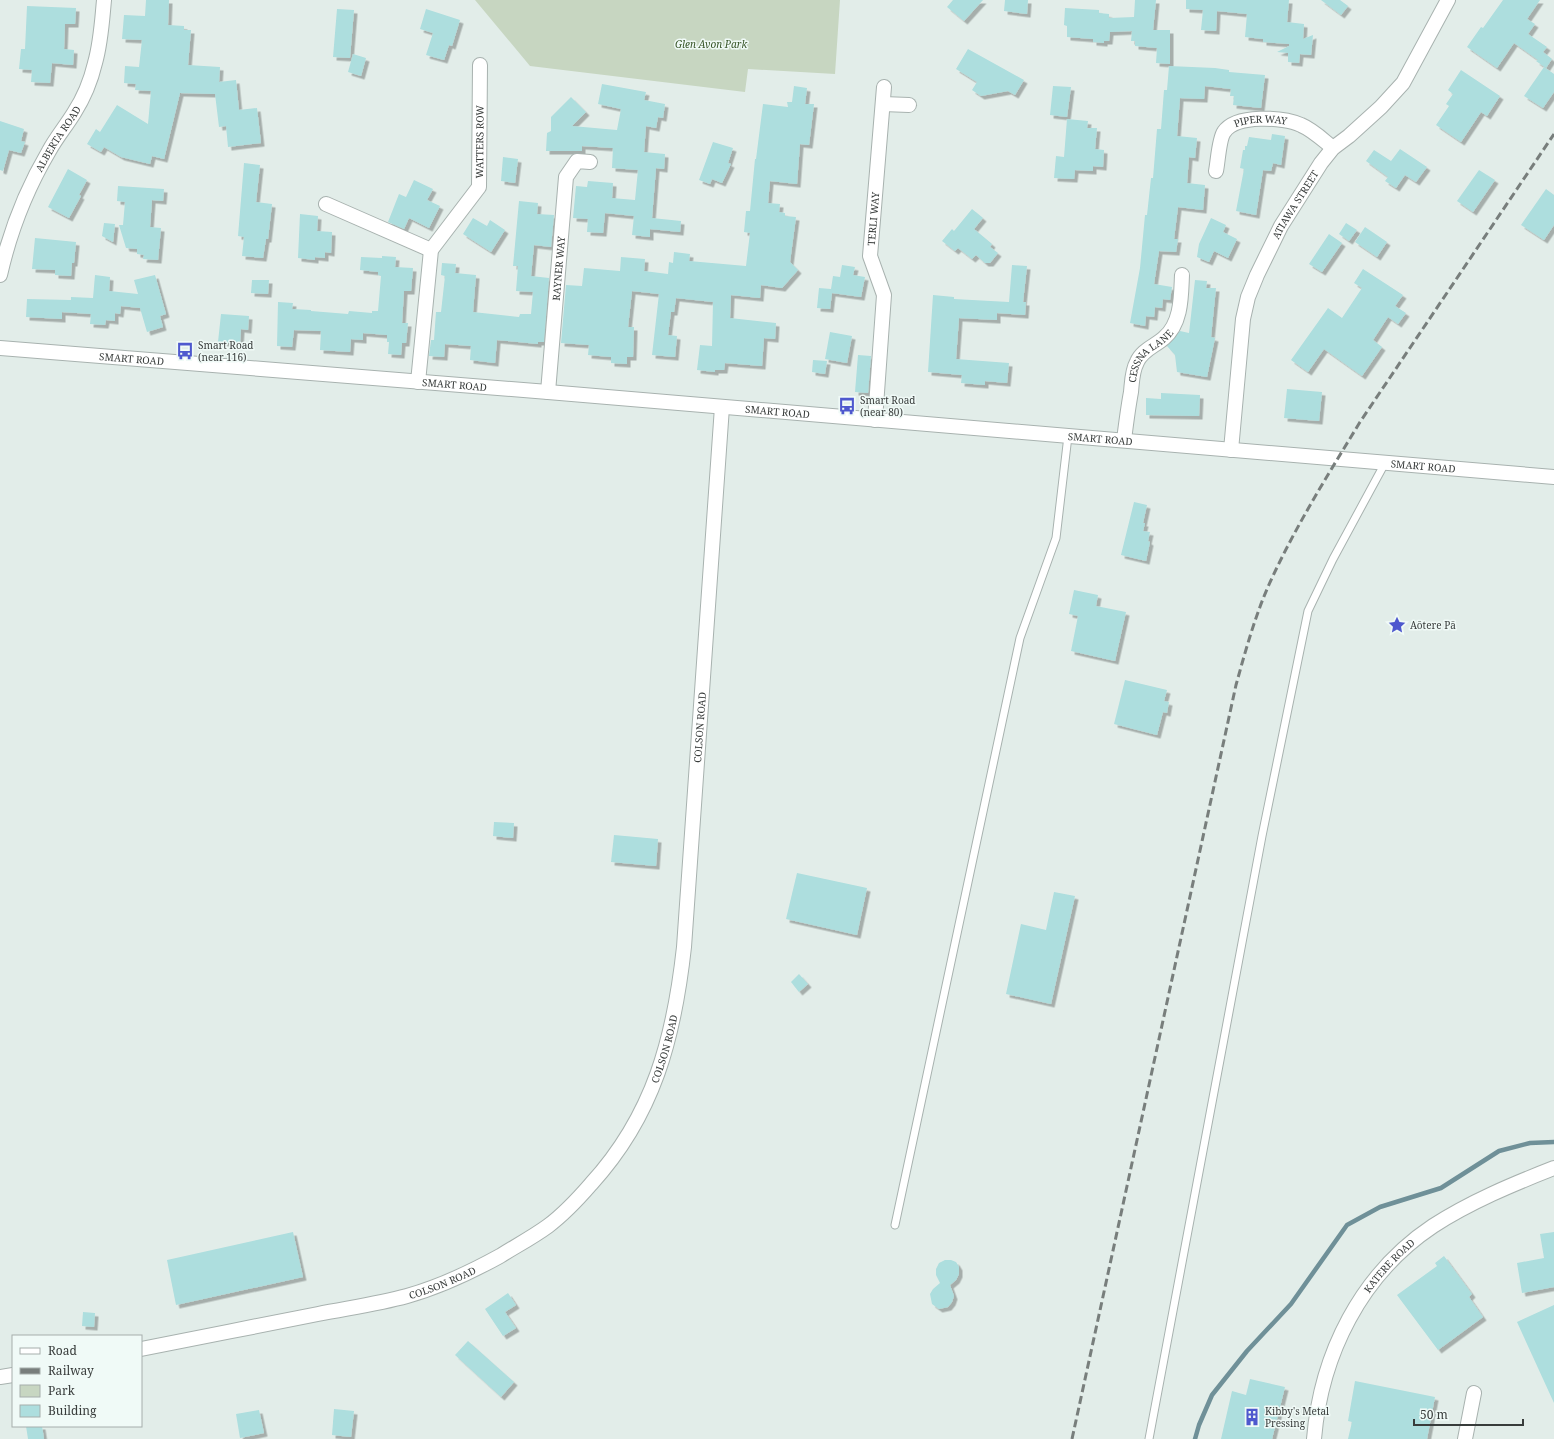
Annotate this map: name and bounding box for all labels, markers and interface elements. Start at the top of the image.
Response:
park label: Glen Avon Park [675,37,747,51]
street label: ALBERTA ROAD [32,103,84,174]
street label: WATTERS ROW [472,105,487,179]
street label: PIPER WAY [1232,112,1289,130]
street label: ATIAWA STREET [1269,167,1322,241]
street label: TERLI WAY [864,191,882,246]
street label: RAYNER WAY [549,235,568,301]
street label: CESSNA LANE [1125,326,1176,383]
place label: Smart Road (near 116) [198,338,253,364]
bus stop icon: Smart Road (near 116) [175,341,195,361]
street label: SMART ROAD [99,349,165,368]
street label: SMART ROAD [422,375,487,394]
place label: Smart Road (near 80) [860,393,915,419]
bus stop icon: Smart Road (near 80) [837,396,857,416]
street label: SMART ROAD [744,402,810,421]
street label: SMART ROAD [1067,429,1133,448]
street label: SMART ROAD [1390,456,1456,476]
place icon: Aōtere Pā [1387,615,1407,635]
place label: Aōtere Pā [1410,618,1456,632]
street label: COLSON ROAD [690,692,709,763]
street label: COLSON ROAD [648,1013,681,1085]
street label: KATERE ROAD [1360,1235,1418,1295]
street label: COLSON ROAD [407,1263,478,1302]
legend [12,1335,142,1427]
text: Road [48,1342,78,1359]
text: Railway [48,1362,94,1379]
text: Park [48,1382,76,1399]
scale bar [1414,1401,1523,1427]
text: Building [48,1402,97,1419]
place label: Kibby's Metal Pressing [1265,1404,1329,1430]
text: 50 m [1420,1406,1448,1423]
building icon: Kibby's Metal Pressing [1242,1407,1262,1427]

